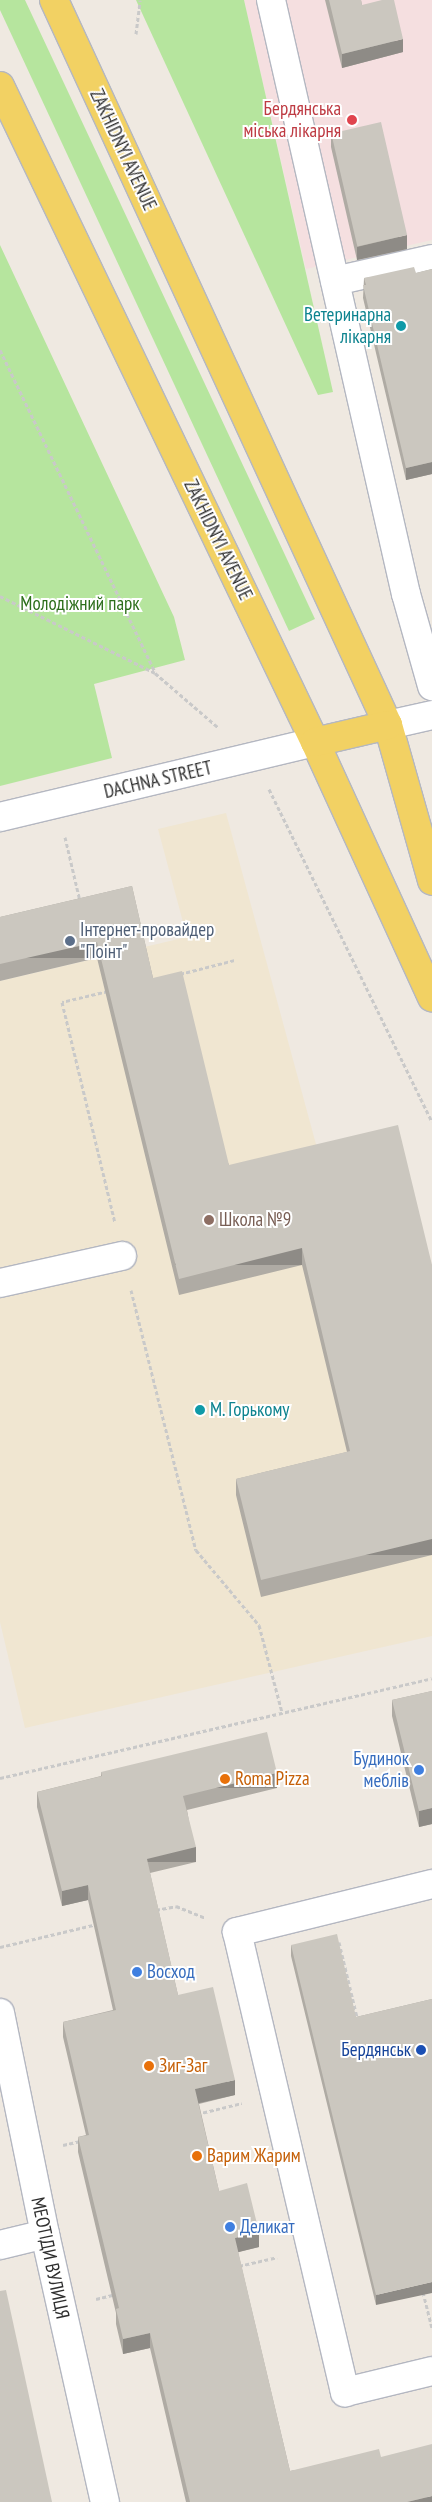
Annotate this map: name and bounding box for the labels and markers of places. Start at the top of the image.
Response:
place label: Бердянська міська лікарня [243,98,341,142]
marker: Бердянська міська лікарня [345,113,359,127]
place label: Ветеринарна лікарня [304,304,391,348]
marker: Ветеринарна лікарня [395,320,407,332]
place label: Інтернет-провайдер "Поінт" [80,919,214,963]
marker: Інтернет-провайдер "Поінт" [64,935,76,947]
place label: Школа №9 [219,1209,291,1231]
marker: Школа №9 [203,1214,215,1226]
place label: М. Горькому [210,1399,291,1421]
marker: М. Горькому [194,1404,206,1416]
place label: Будинок меблів [353,1748,409,1792]
marker: Будинок меблів [413,1764,425,1776]
place label: Roma Pizza [235,1768,310,1790]
marker: Roma Pizza [219,1773,231,1785]
place label: Восход [147,1961,195,1983]
marker: Восход [131,1966,143,1978]
place label: Бердянськ [341,2039,411,2061]
marker: Бердянськ [415,2044,427,2056]
place label: Зиг-Заг [159,2055,207,2077]
marker: Зиг-Заг [143,2060,155,2072]
place label: Варим Жарим [207,2145,301,2167]
marker: Варим Жарим [191,2150,203,2162]
place label: Деликат [240,2216,295,2238]
marker: Деликат [224,2221,236,2233]

